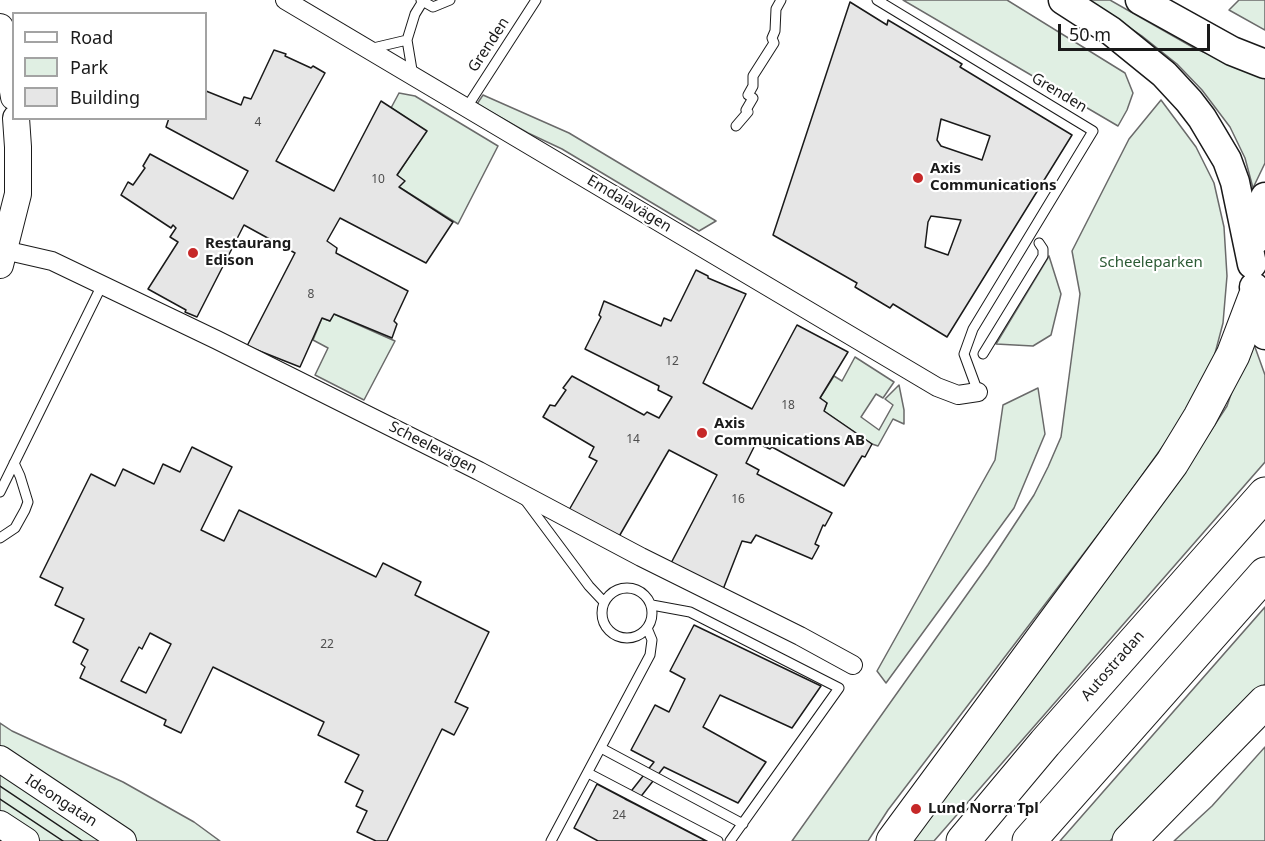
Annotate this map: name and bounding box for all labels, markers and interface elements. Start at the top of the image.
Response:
legend [12,12,207,120]
scale bar [1061,12,1212,50]
street label: Grenden [465,14,513,76]
text: 50 m [1069,22,1111,46]
text: Road [70,25,113,49]
text: Park [70,55,108,79]
street label: Grenden [1028,69,1090,117]
text: Building [70,85,140,109]
house number: 4 [255,116,261,130]
place label: Axis Communications [930,160,1057,195]
marker: Axis Communications [911,171,925,185]
street label: Emdalavägen [584,172,674,236]
house number: 10 [371,173,385,187]
place label: Restaurang Edison [205,235,291,270]
marker: Restaurang Edison [186,246,200,260]
park label: Scheeleparken [1099,254,1203,272]
house number: 8 [308,288,314,302]
house number: 12 [665,355,679,369]
house number: 18 [781,399,795,413]
place label: Axis Communications AB [714,415,865,450]
street label: Scheelevägen [386,418,480,478]
marker: Axis Communications AB [695,426,709,440]
house number: 14 [626,433,640,447]
house number: 16 [731,493,745,507]
street label: Autostradan [1078,627,1148,705]
house number: 22 [320,638,334,652]
street label: Ideongatan [22,771,100,831]
place label: Lund Norra Tpl [928,800,1039,818]
marker: Lund Norra Tpl [909,802,923,816]
house number: 24 [612,809,626,823]

